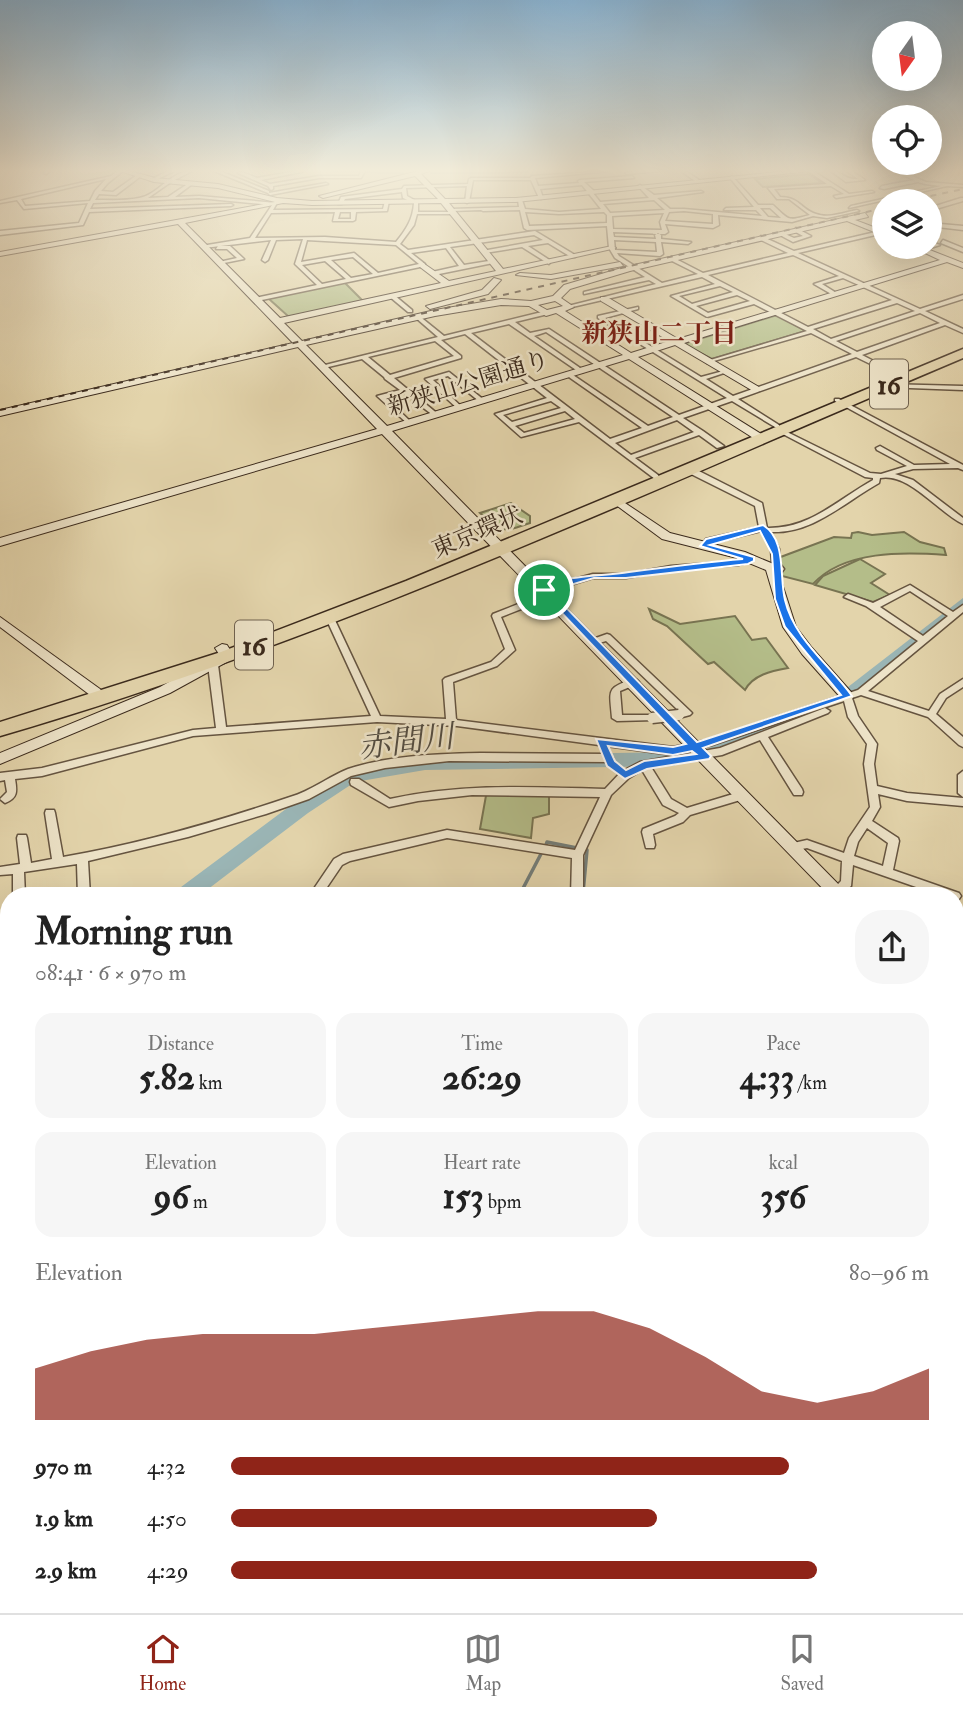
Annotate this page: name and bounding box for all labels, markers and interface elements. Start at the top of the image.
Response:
north arrow [872,21,942,91]
map controls [872,21,942,259]
button: locate [872,105,942,175]
button: layers [872,189,942,259]
district label: 新狭山二丁目 [581,318,737,350]
street label: 新狭山公園通り [383,344,553,423]
road number: 16 [870,360,908,408]
street label: 東京環状 [427,499,527,565]
pin [514,560,574,620]
icon: arrive [525,571,563,609]
road number: 16 [235,620,273,670]
water label: 赤間川 [356,716,459,768]
text: Morning run [35,908,233,956]
button: share [855,910,929,984]
text: 08:41 · 6 × 970 m [35,958,186,987]
text: Distance [147,1032,214,1056]
text: Time [461,1032,503,1056]
text: Pace [766,1032,800,1056]
text: 5.82 [139,1056,195,1100]
text: 26:29 [442,1056,522,1100]
text: 4:33 [740,1056,794,1100]
text: km [195,1071,222,1095]
text: /km [794,1071,827,1095]
text: Elevation [144,1151,217,1175]
text: Heart rate [443,1151,521,1175]
text: kcal [769,1151,798,1175]
text: 96 [154,1175,189,1219]
text: 153 [443,1175,484,1219]
text: 356 [760,1175,807,1219]
text: m [189,1190,208,1214]
text: bpm [484,1190,521,1214]
text: Elevation [35,1258,123,1287]
text: 80–96 m [849,1258,929,1287]
text: 970 m [35,1452,92,1481]
text: 4:32 [147,1452,186,1481]
text: 1.9 km [35,1504,93,1533]
text: 4:50 [147,1504,187,1533]
text: 2.9 km [35,1556,97,1585]
text: 4:29 [147,1556,189,1585]
tab: Home [139,1630,186,1696]
tab: Map [464,1630,502,1696]
tab: Saved [780,1630,824,1696]

